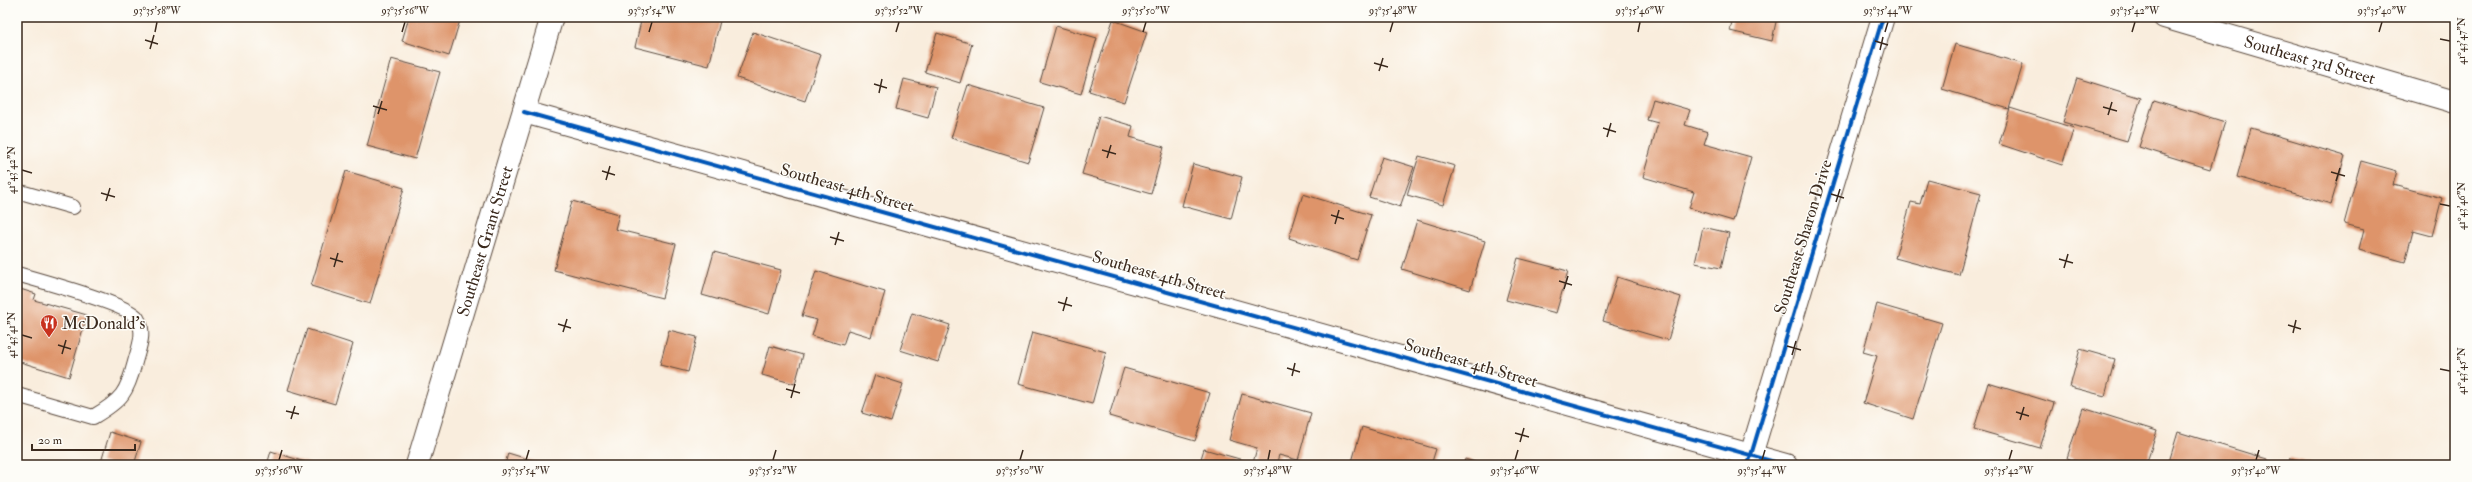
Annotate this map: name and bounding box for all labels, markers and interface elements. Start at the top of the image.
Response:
text: 93°35'58"W [133,5,181,17]
text: 93°35'56"W [380,5,429,17]
text: 93°35'54"W [627,5,677,17]
text: 93°35'52"W [874,5,923,17]
text: 93°35'50"W [1121,5,1170,17]
text: 93°35'48"W [1368,5,1418,17]
text: 93°35'46"W [1615,5,1665,17]
text: 93°35'44"W [1863,5,1913,17]
text: 93°35'42"W [2110,5,2160,17]
text: 93°35'40"W [2357,5,2407,17]
text: 41°43'47"N [2456,17,2468,65]
street label: Southeast 3rd Street [2242,31,2378,89]
text: 41°43'42"N [6,146,18,194]
street label: Southeast Sharon Drive [1769,157,1837,317]
street label: Southeast 4th Street [778,159,917,217]
street label: Southeast Grant Street [452,163,517,319]
text: 41°43'46"N [2456,182,2468,230]
street label: Southeast 4th Street [1090,246,1229,304]
text: 41°43'41"N [6,312,18,358]
restaurant icon: McDonald's [39,313,59,338]
place label: McDonald's [62,313,145,334]
street label: Southeast 4th Street [1402,334,1541,392]
text: 41°43'45"N [2456,347,2468,395]
scale bar [32,426,135,452]
text: 20 m [38,433,63,448]
text: 93°35'56"W [254,465,303,477]
text: 93°35'54"W [501,465,551,477]
text: 93°35'52"W [748,465,797,477]
text: 93°35'50"W [995,465,1044,477]
text: 93°35'48"W [1243,465,1293,477]
text: 93°35'46"W [1490,465,1540,477]
text: 93°35'44"W [1737,465,1787,477]
text: 93°35'42"W [1984,465,2034,477]
text: 93°35'40"W [2231,465,2281,477]

